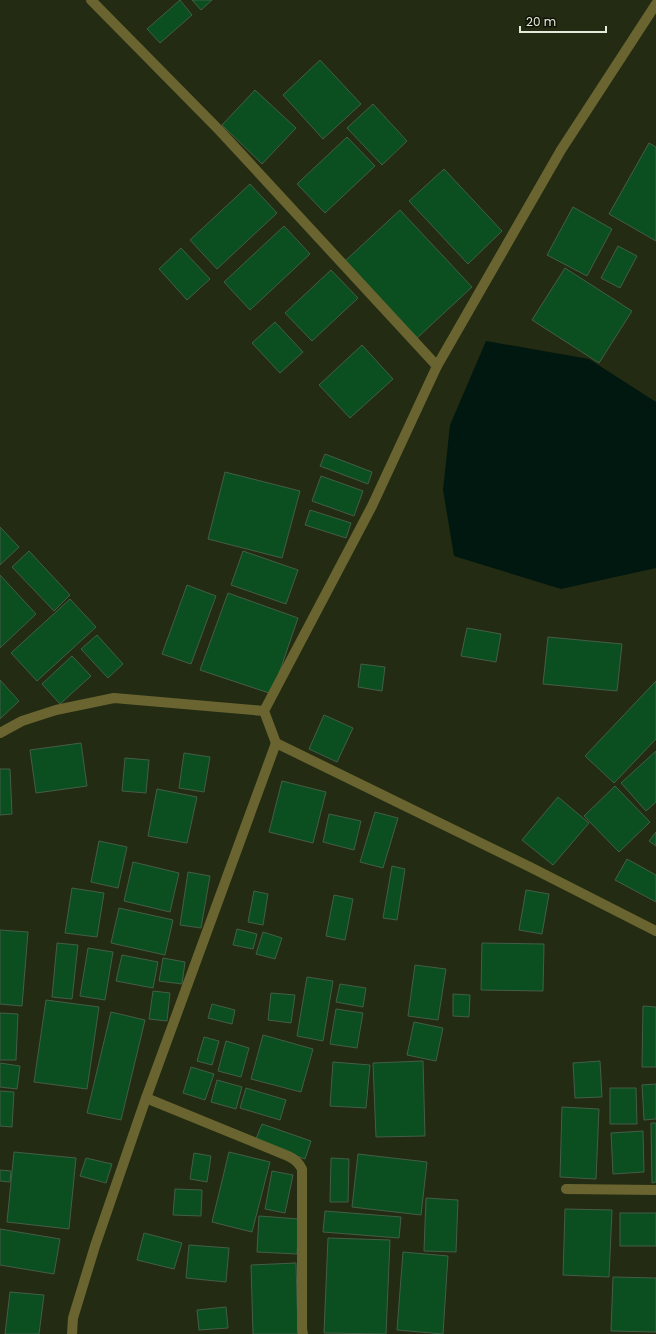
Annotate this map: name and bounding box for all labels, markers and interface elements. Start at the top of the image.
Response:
scale bar [520,8,606,34]
text: 20 m [526,13,556,30]

